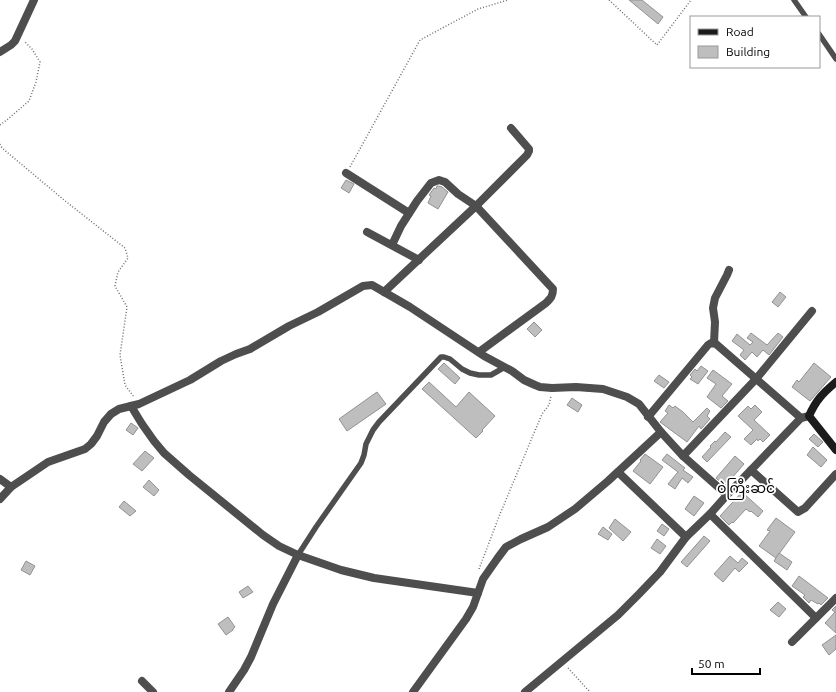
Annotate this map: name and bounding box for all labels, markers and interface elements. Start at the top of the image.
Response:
legend [690,16,820,68]
text: Road [726,25,754,38]
text: Building [726,45,770,58]
district label: ဝဲကြီးဆင် [717,478,775,500]
scale bar [692,650,760,676]
text: 50 m [698,657,725,670]

